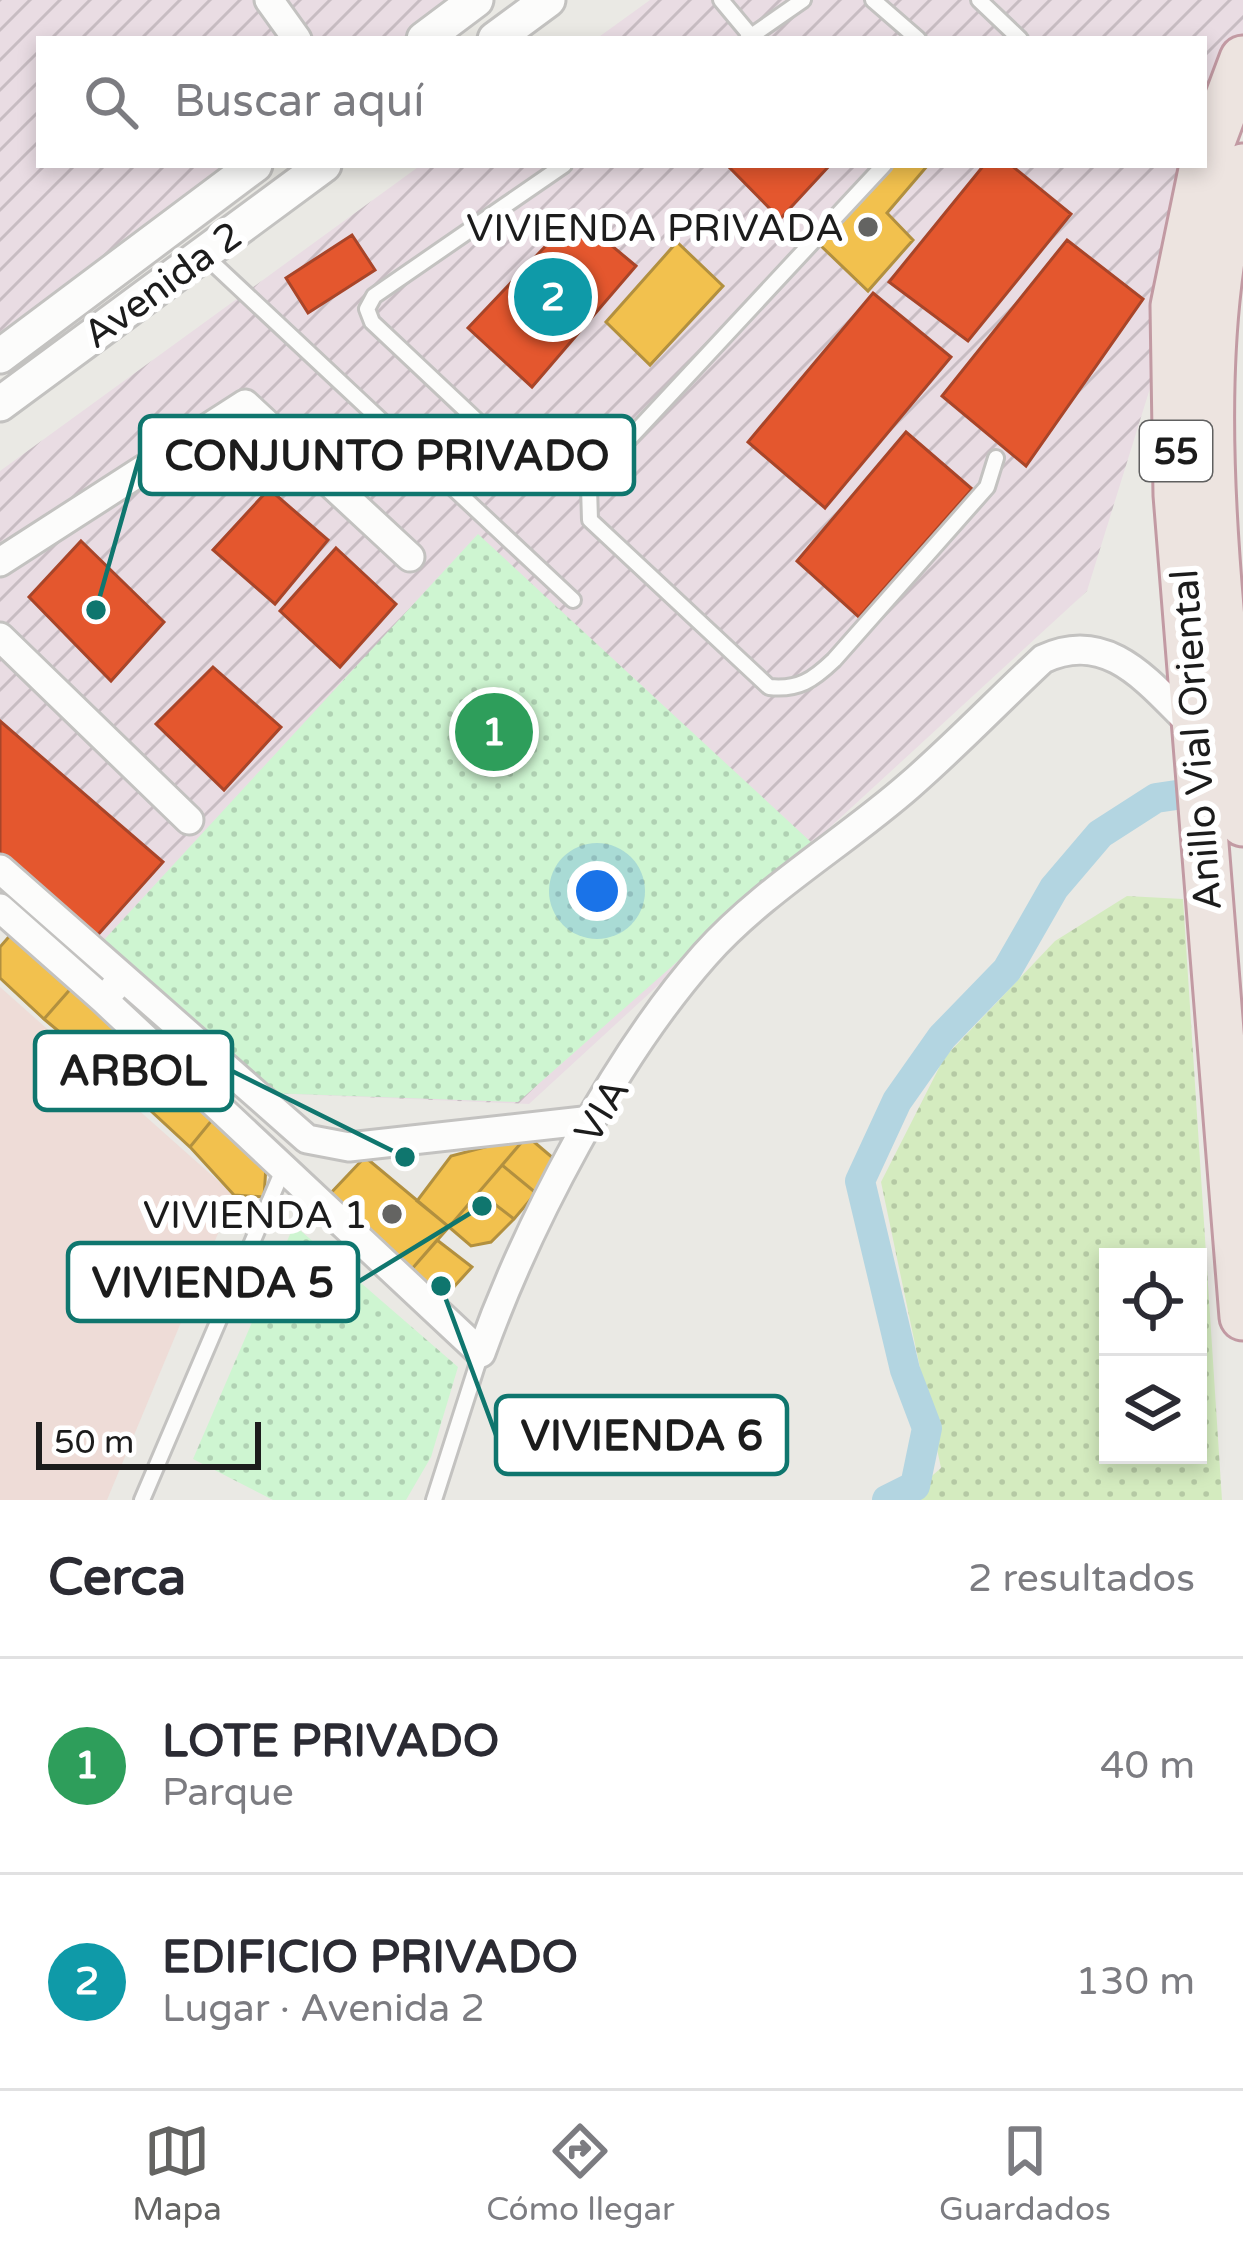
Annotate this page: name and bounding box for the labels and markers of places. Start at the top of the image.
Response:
place label: VIVIENDA PRIVADA [466,205,844,252]
marker: VIVIENDA PRIVADA [855,214,881,240]
pin: 2 [514,252,592,342]
callout: CONJUNTO PRIVADO [140,416,634,494]
pin: 1 [455,687,533,777]
callout: ARBOL [35,1032,232,1110]
place label: VIVIENDA 1 [143,1192,368,1239]
marker: VIVIENDA 1 [379,1201,405,1227]
callout: VIVIENDA 5 [68,1243,358,1321]
callout: VIVIENDA 6 [496,1396,787,1474]

